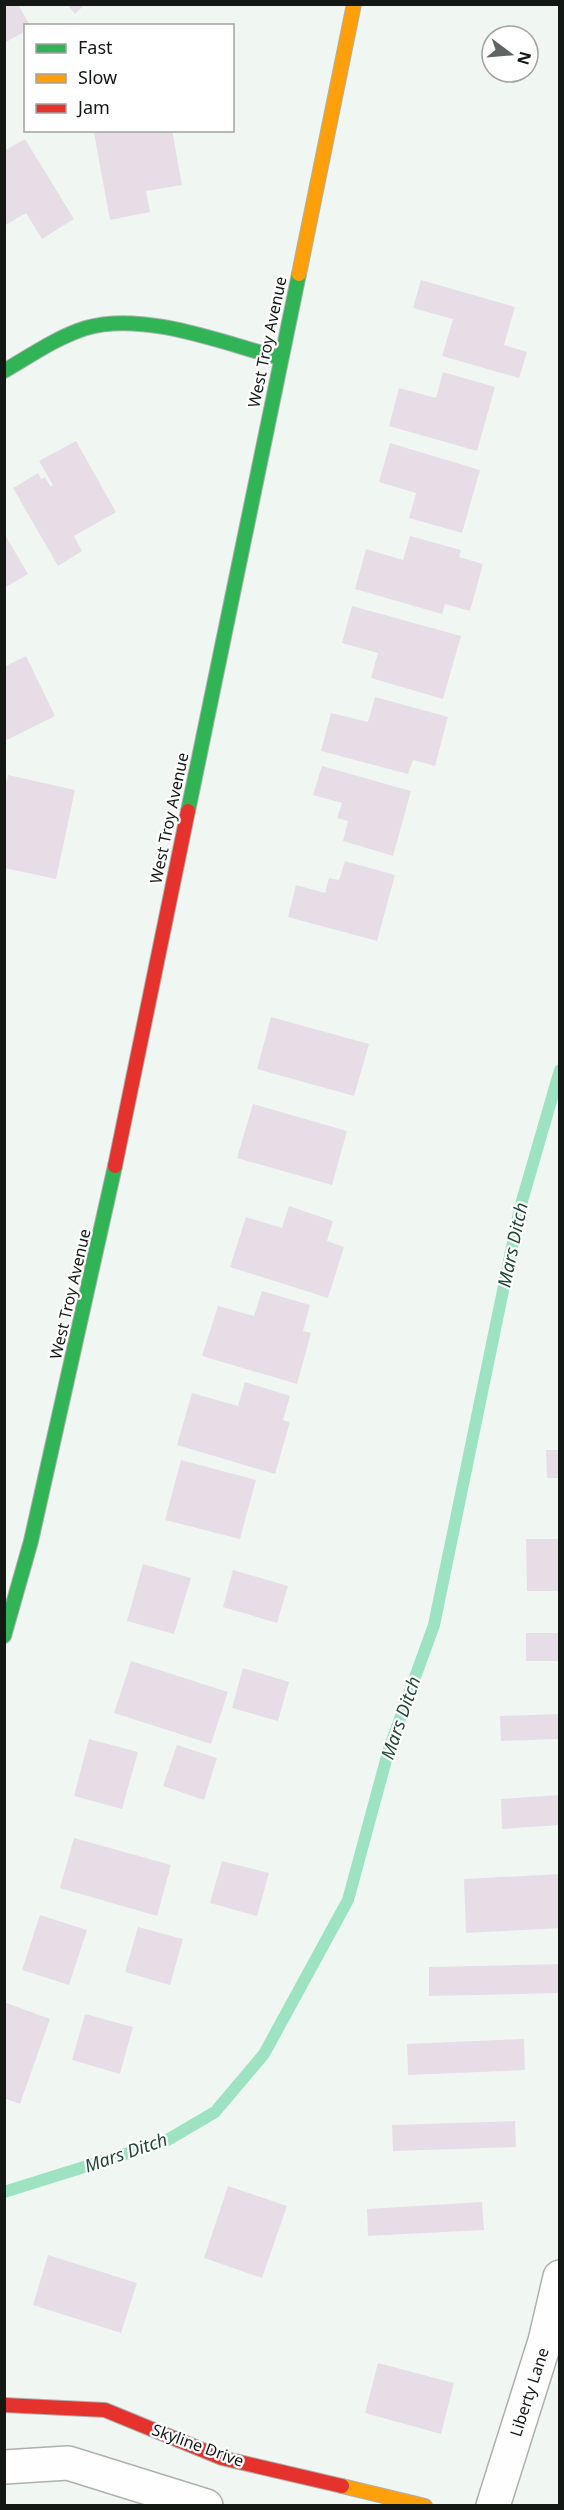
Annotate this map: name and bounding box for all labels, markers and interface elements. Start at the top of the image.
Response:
legend [24,24,234,132]
north arrow [480,24,540,84]
text: Fast [78,35,113,59]
text: N [512,49,537,67]
text: Slow [78,65,117,89]
text: Jam [76,95,110,119]
street label: West Troy Avenue [242,274,292,410]
street label: West Troy Avenue [144,750,194,886]
water label: Mars Ditch [491,1200,533,1289]
street label: West Troy Avenue [44,1227,96,1361]
water label: Mars Ditch [375,1673,425,1762]
water label: Mars Ditch [81,2127,170,2177]
street label: Liberty Lane [504,2345,554,2439]
street label: Skyline Drive [149,2418,247,2472]

